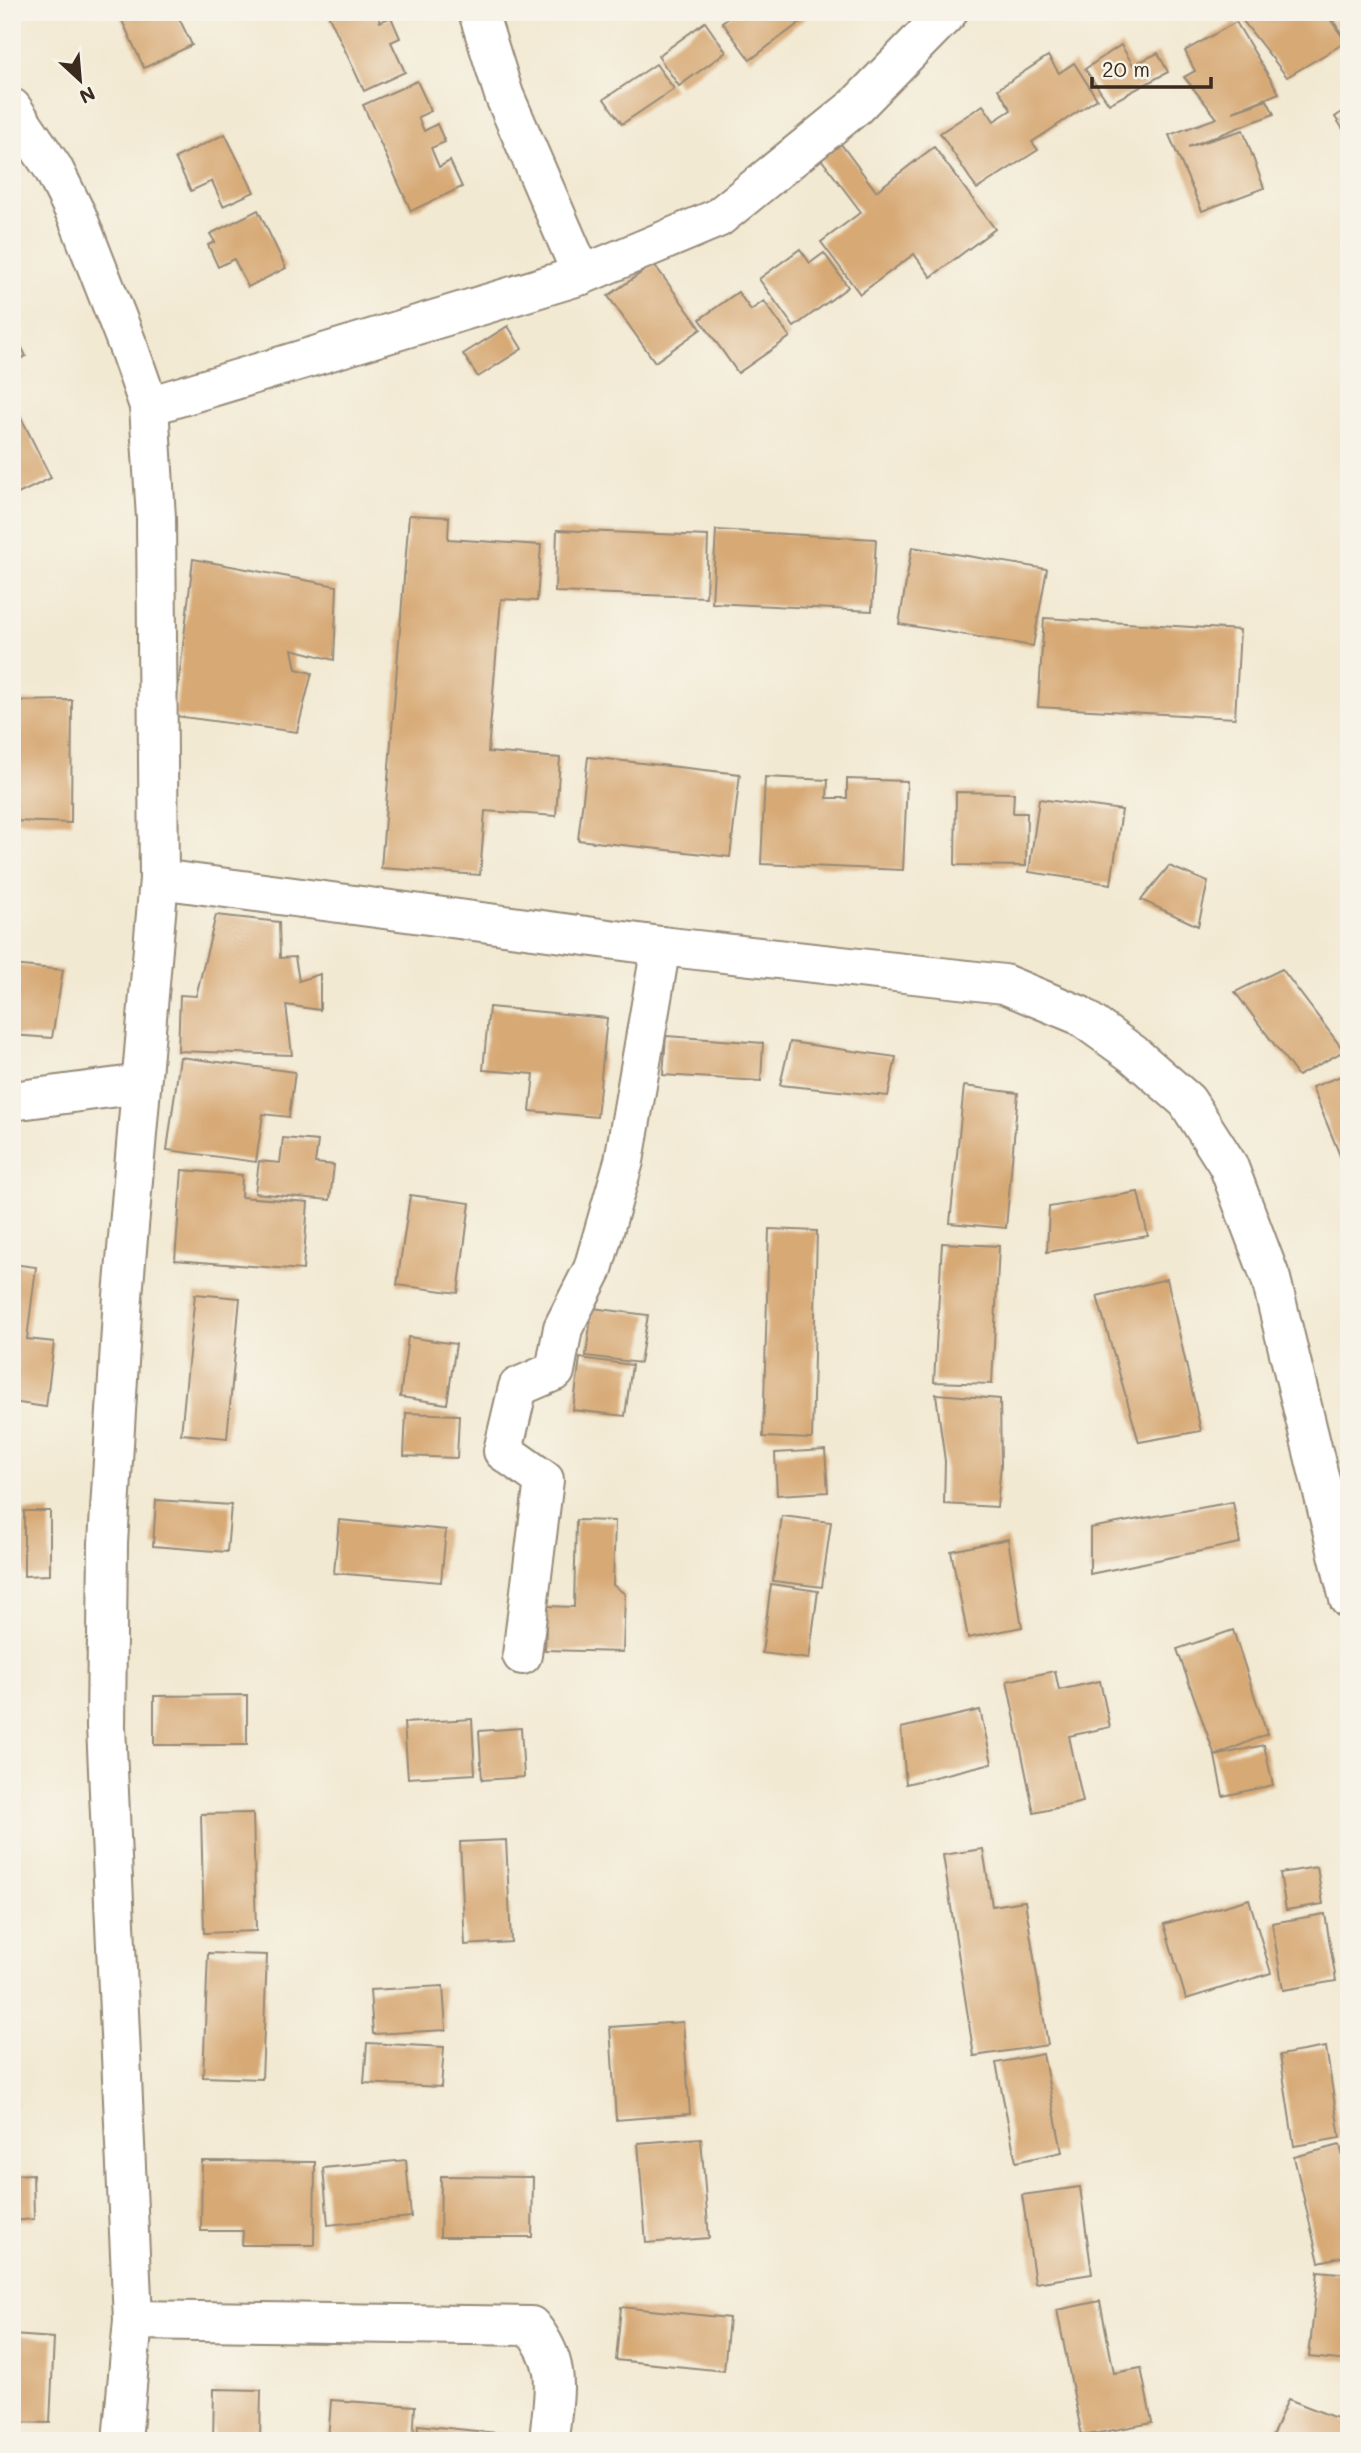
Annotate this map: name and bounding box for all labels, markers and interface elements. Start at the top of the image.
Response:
north arrow [46,46,116,116]
scale bar [1092,46,1210,90]
text: 20 m [1102,55,1150,82]
text: N [76,81,100,110]

